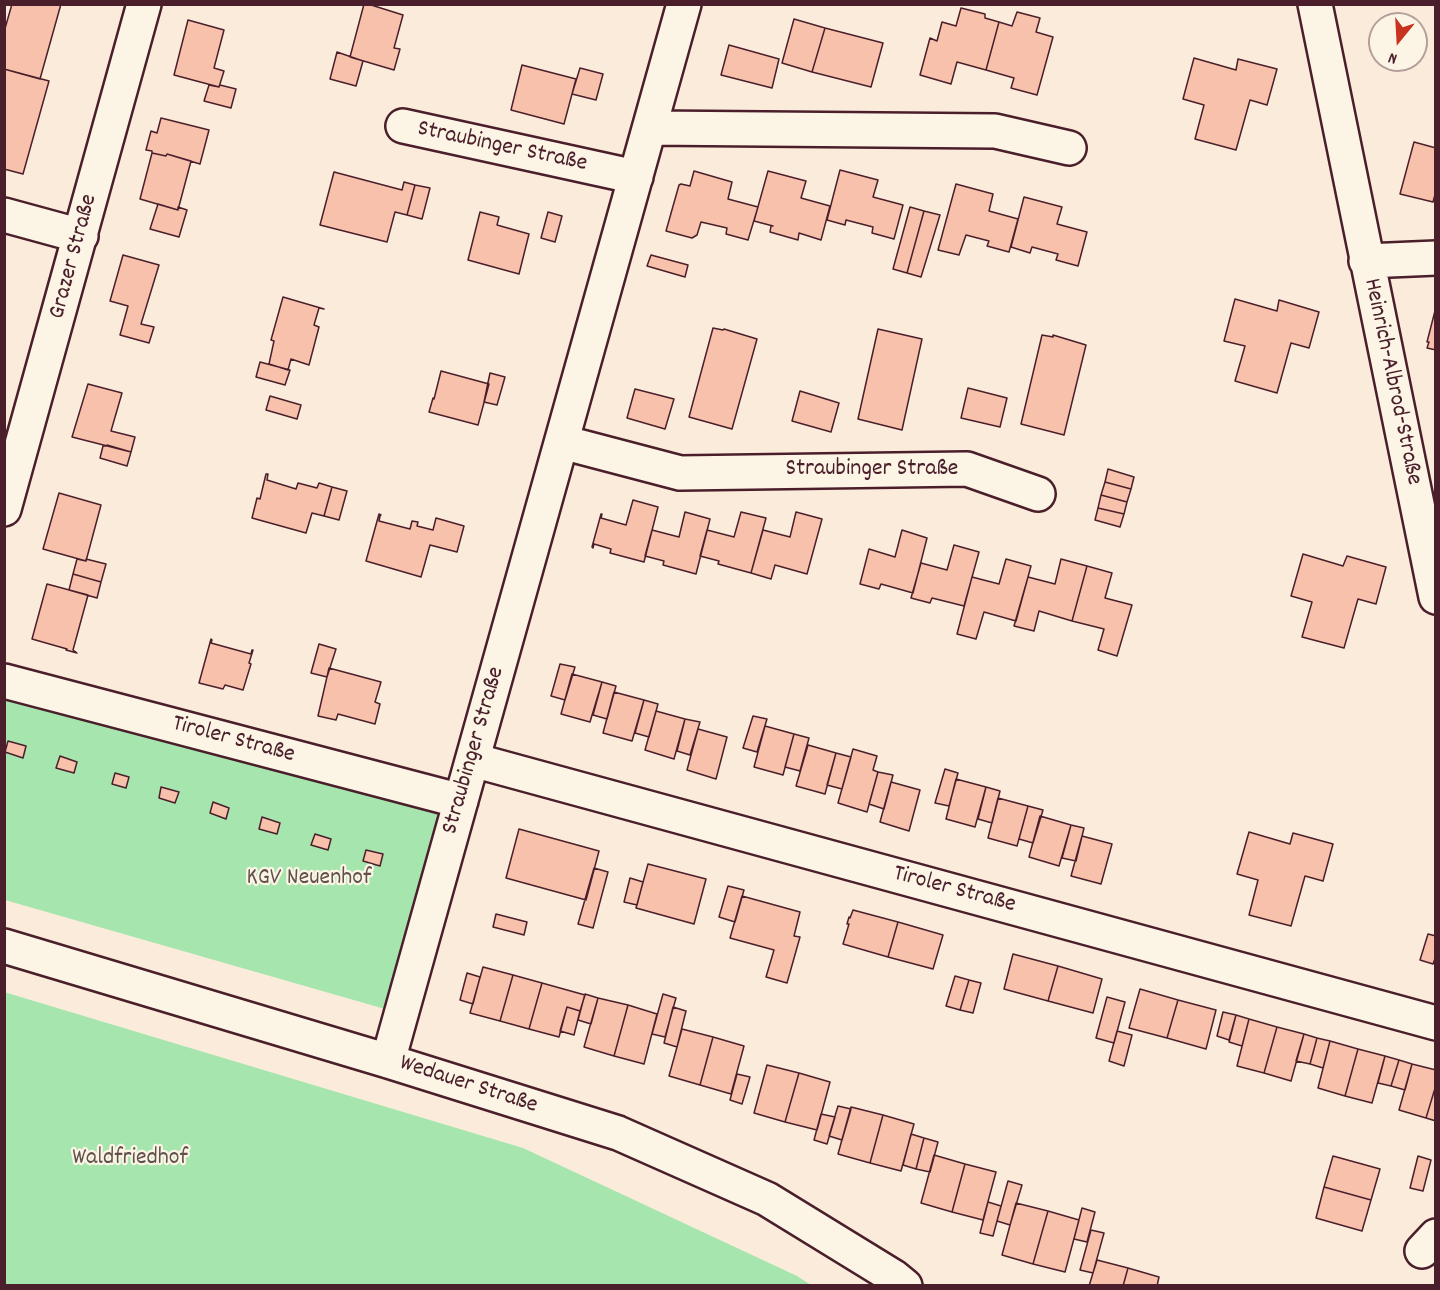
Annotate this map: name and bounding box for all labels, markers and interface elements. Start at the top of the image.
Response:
north arrow [1368,12,1428,72]
text: N [1386,46,1400,70]
street label: Straubinger Straße [414,116,590,180]
street label: Grazer Straße [45,191,105,323]
street label: Heinrich-Albrod-Straße [1355,276,1427,488]
street label: Straubinger Straße [786,457,958,485]
street label: Straubinger Straße [437,664,513,838]
street label: Tiroler Straße [169,711,297,771]
street label: Tiroler Straße [890,861,1018,921]
park label: KGV Neuenhof [247,866,371,894]
street label: Wedauer Straße [395,1050,541,1122]
park label: Waldfriedhof [72,1146,188,1174]

